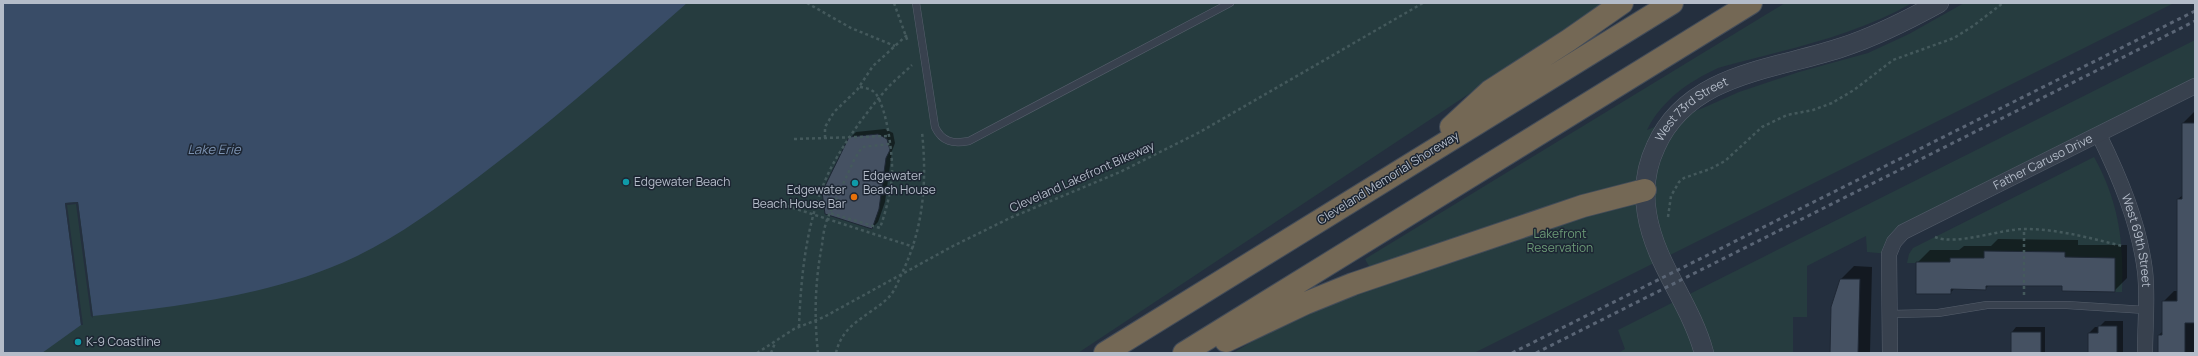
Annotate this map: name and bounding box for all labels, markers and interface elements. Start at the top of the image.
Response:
street label: West 73rd Street [1651,73,1731,144]
street label: Cleveland Memorial Shoreway [1314,126,1462,228]
street label: Father Caruso Drive [1990,130,2095,193]
street label: Cleveland Lakefront Bikeway [1007,137,1158,216]
water label: Lake Erie [187,140,242,158]
place label: Edgewater Beach House [863,167,936,198]
place label: Edgewater Beach [634,173,730,190]
marker: Edgewater Beach [621,177,631,187]
marker: Edgewater Beach House [850,178,860,188]
place label: Edgewater Beach House Bar [752,181,847,212]
marker: Edgewater Beach House Bar [849,192,859,202]
street label: West 69th Street [2118,192,2155,288]
park label: Lakefront Reservation [1527,225,1593,256]
place label: K-9 Coastline [86,333,161,350]
marker: K-9 Coastline [73,337,83,347]

